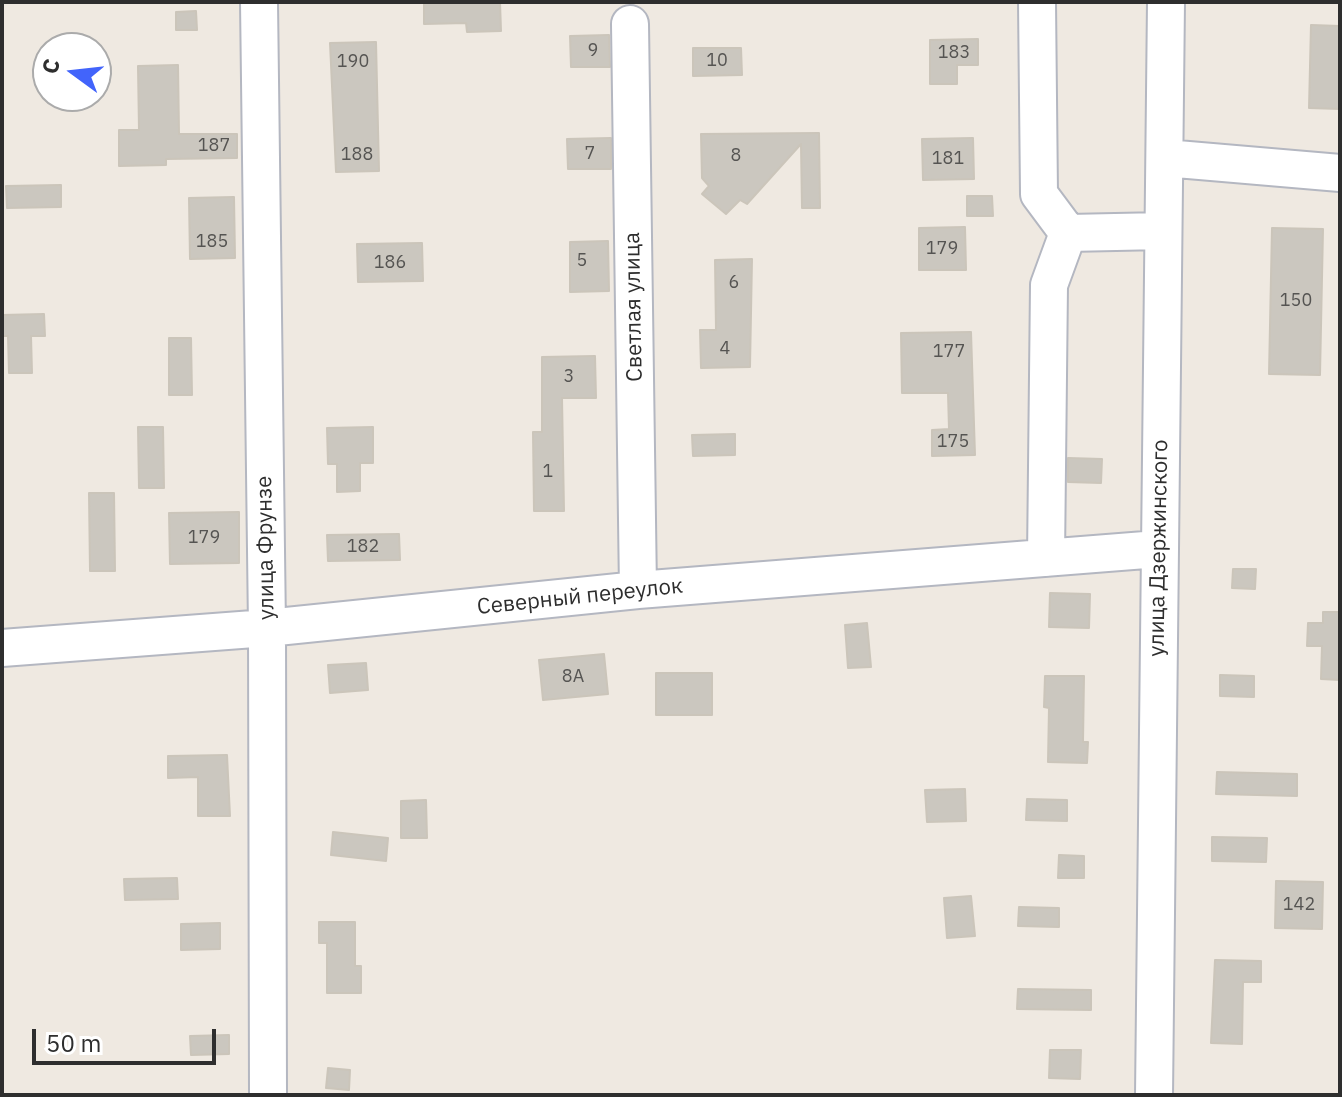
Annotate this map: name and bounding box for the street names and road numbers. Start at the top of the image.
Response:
street label: Светлая улица [619,232,649,382]
street label: улица Дзержинского [1144,439,1174,657]
street label: улица Фрунзе [252,476,280,620]
street label: Северный переулок [476,573,684,621]

